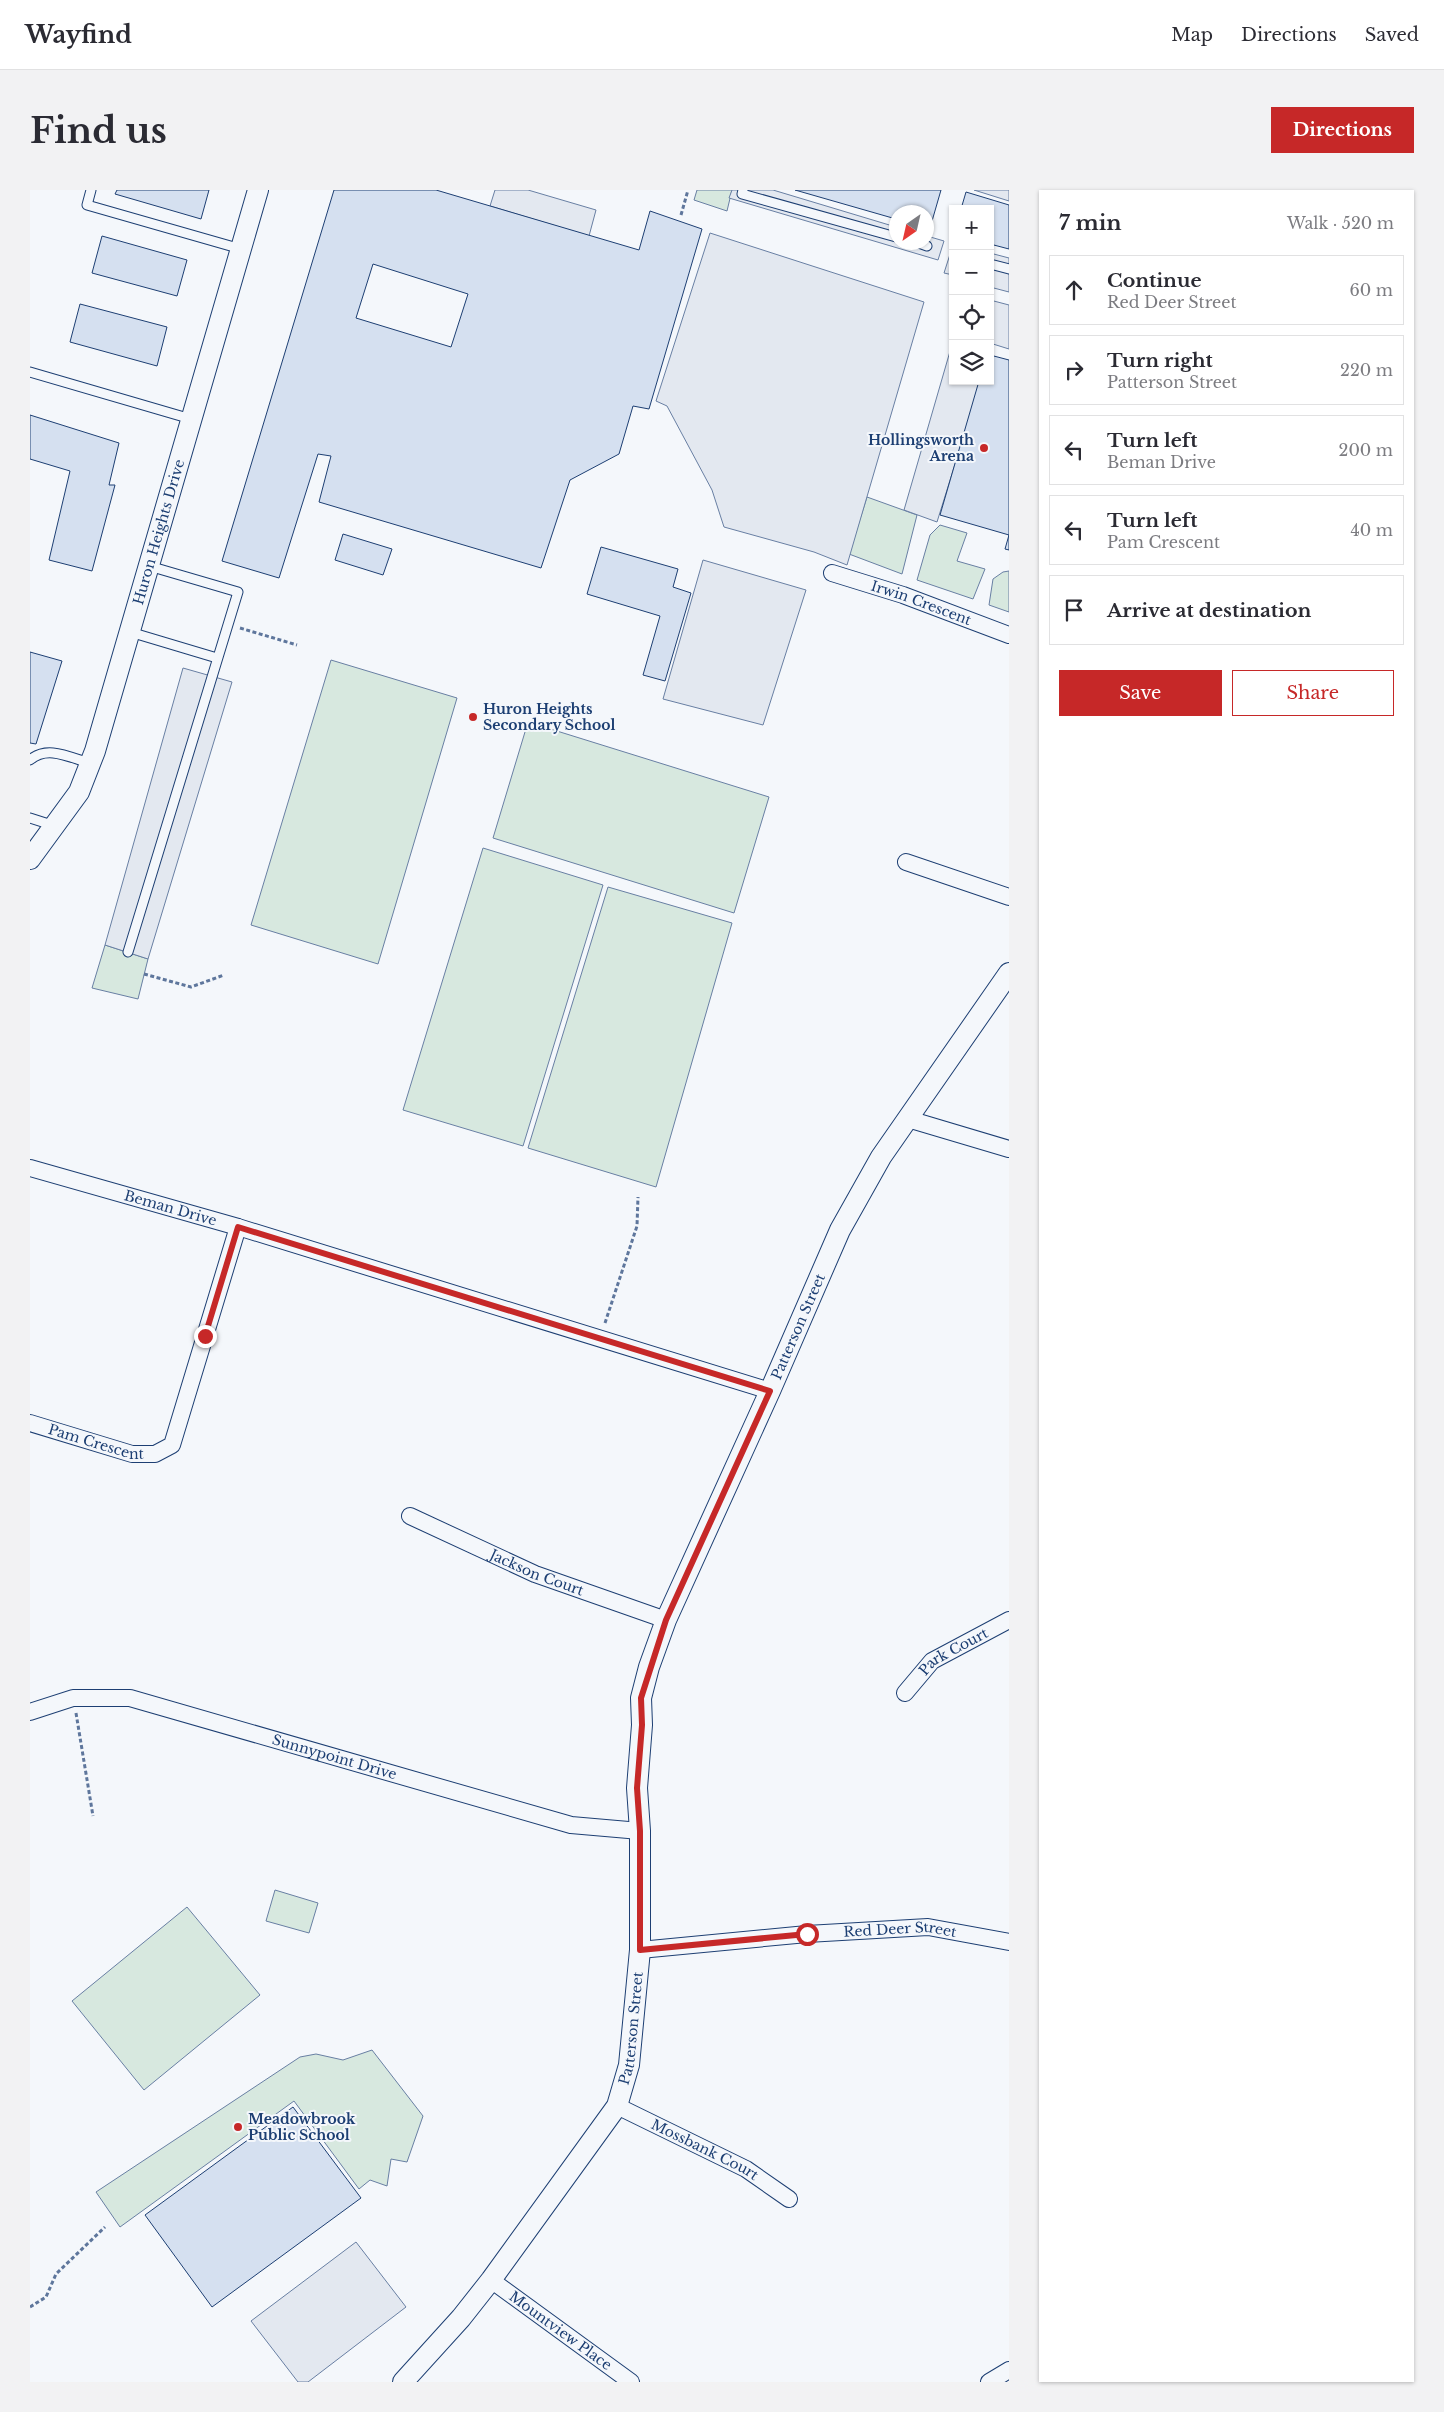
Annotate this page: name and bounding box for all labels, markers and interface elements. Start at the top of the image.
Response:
text: Wayfind [25,20,132,49]
text: Map [1171,24,1213,46]
text: Directions [1241,24,1337,46]
text: Saved [1365,24,1419,46]
button: Directions [1271,107,1414,153]
text: Find us [30,109,167,152]
north arrow [889,205,934,250]
map controls [949,205,994,385]
button: + [949,205,994,250]
text: 7 min [1059,210,1122,236]
text: Walk · 520 m [1287,213,1394,233]
button: − [949,250,994,295]
text: Continue [1107,269,1202,292]
icon: ahead [1060,276,1088,304]
text: 60 m [1350,280,1393,300]
text: Red Deer Street [1107,292,1236,312]
button: locate [949,295,994,340]
button: layers [949,340,994,385]
text: Turn right [1107,349,1213,372]
icon: right [1060,356,1088,384]
text: 220 m [1340,360,1393,380]
text: Patterson Street [1107,372,1237,392]
text: Turn left [1107,429,1198,452]
place label: Hollingsworth Arena [868,431,974,465]
icon: left [1060,436,1088,464]
text: 200 m [1339,440,1393,460]
marker: Hollingsworth Arena [978,442,990,454]
text: Beman Drive [1107,452,1216,472]
street label: Huron Heights Drive [129,457,188,607]
text: Turn left [1107,509,1198,532]
icon: left [1060,516,1088,544]
text: 40 m [1350,520,1393,540]
text: Pam Crescent [1107,532,1220,552]
street label: Irwin Crescent [869,577,975,629]
icon: arrive [1060,596,1088,624]
text: Arrive at destination [1107,599,1311,622]
button: Save [1059,670,1222,716]
button: Share [1232,670,1394,716]
place label: Huron Heights Secondary School [483,700,616,734]
marker: Huron Heights Secondary School [467,711,479,723]
street label: Beman Drive [122,1186,219,1230]
street label: Patterson Street [767,1270,829,1382]
route end [194,1325,217,1348]
street label: Pam Crescent [46,1420,145,1463]
street label: Jackson Court [485,1544,587,1600]
street label: Park Court [915,1623,992,1679]
street label: Sunnypoint Drive [270,1730,399,1783]
street label: Red Deer Street [843,1918,959,1941]
route start [796,1923,819,1946]
street label: Patterson Street [615,1970,647,2087]
place label: Meadowbrook Public School [248,2110,356,2144]
street label: Mossbank Court [648,2115,763,2184]
marker: Meadowbrook Public School [232,2121,244,2133]
street label: Mountview Place [506,2287,615,2374]

